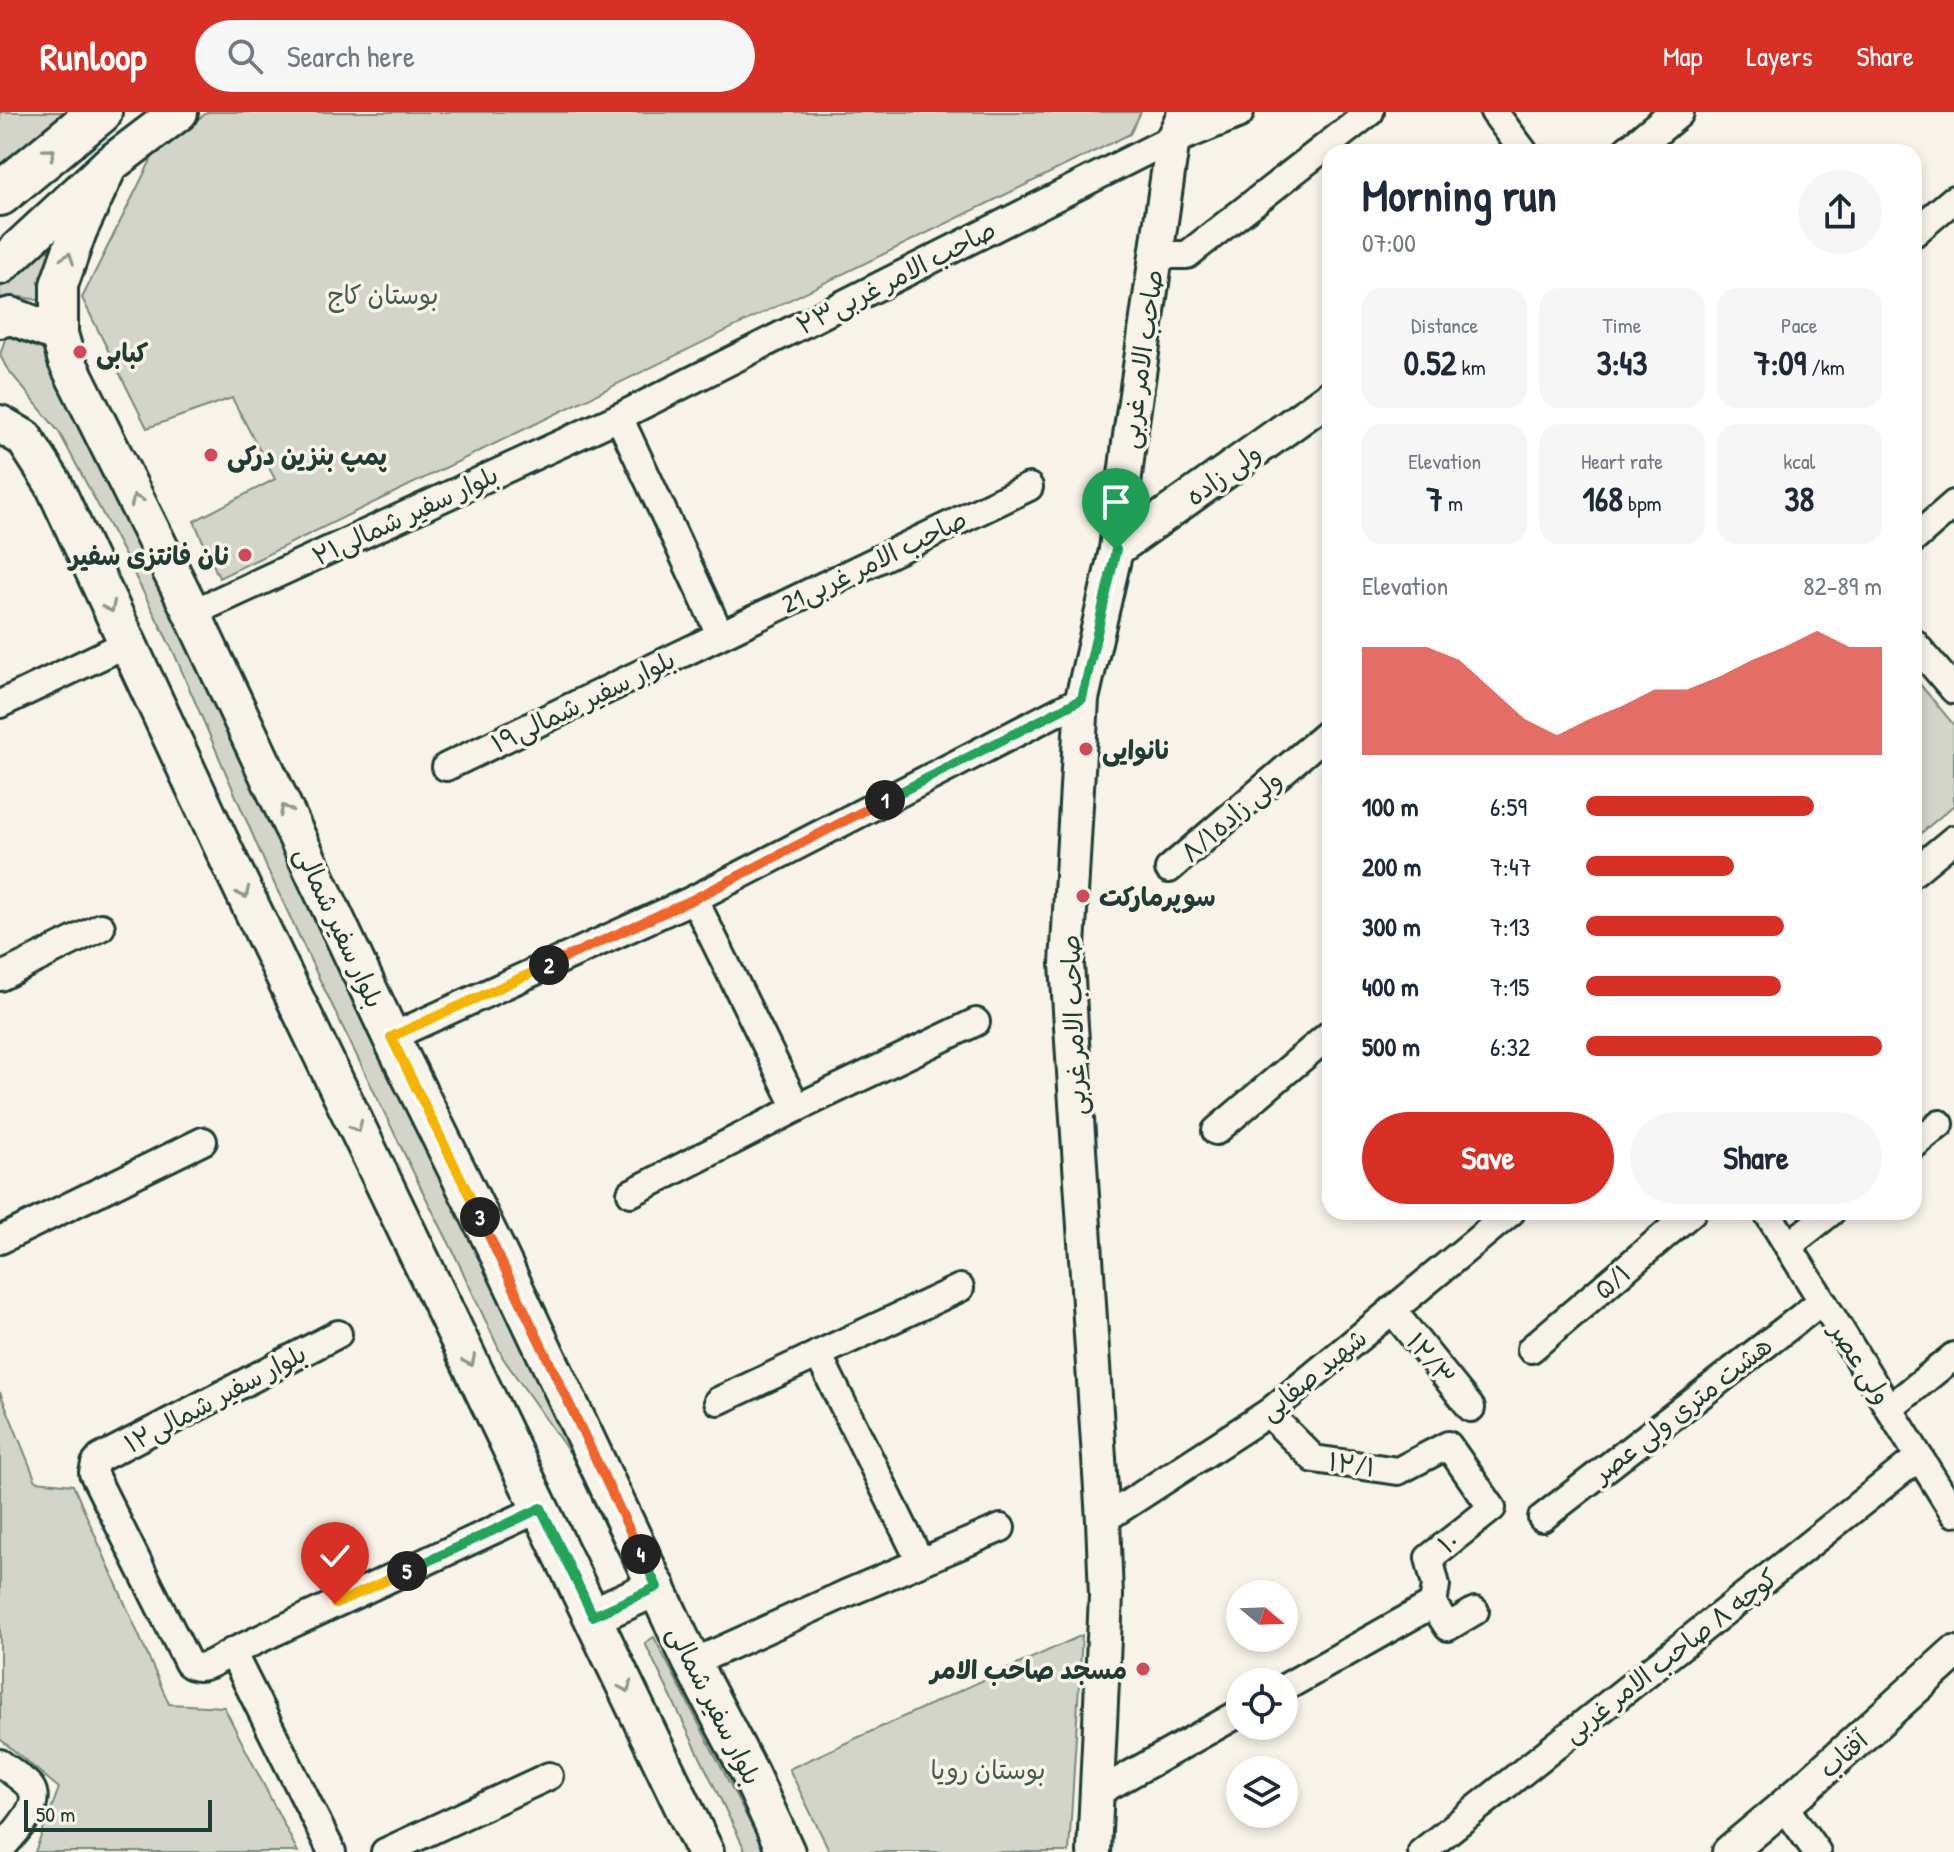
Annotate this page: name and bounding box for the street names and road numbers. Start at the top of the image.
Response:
street label: صاحب الامر غربی۲۳ [790,212,1002,342]
street label: صاحب الامر غربی [1111,267,1171,451]
street label: ولی زاده [1178,435,1268,513]
street label: بلوار سفیر شمالی۲۱ [306,457,504,573]
street label: 21صاحب الامر غربی [775,501,973,621]
street label: بلوار سفیر شمالی۱۹ [485,641,681,761]
street label: ولی زاده۸/۱ [1173,762,1289,870]
street label: بلوار سفیر شمالی [287,840,393,1014]
street label: صاحب الامر غربی [1052,934,1094,1116]
street label: ۵/۱ [1586,1255,1638,1307]
street label: ولی عصر [1821,1313,1900,1411]
street label: شهید صفایی [1252,1320,1374,1428]
street label: ۱۲/۳ [1399,1325,1463,1393]
street label: هشت متری ولی عصر [1583,1328,1779,1491]
street label: بلوار سفیر شمالی۱۲ [118,1335,312,1461]
street label: ۱۲/۱ [1326,1443,1378,1485]
street label: ۱۰ [1430,1523,1466,1561]
street label: کوچه ۸ صاحب الامر غربی [1555,1560,1785,1750]
street label: بلوار سفیر شمالی [660,1619,770,1791]
street label: آفتاب [1811,1722,1876,1785]

